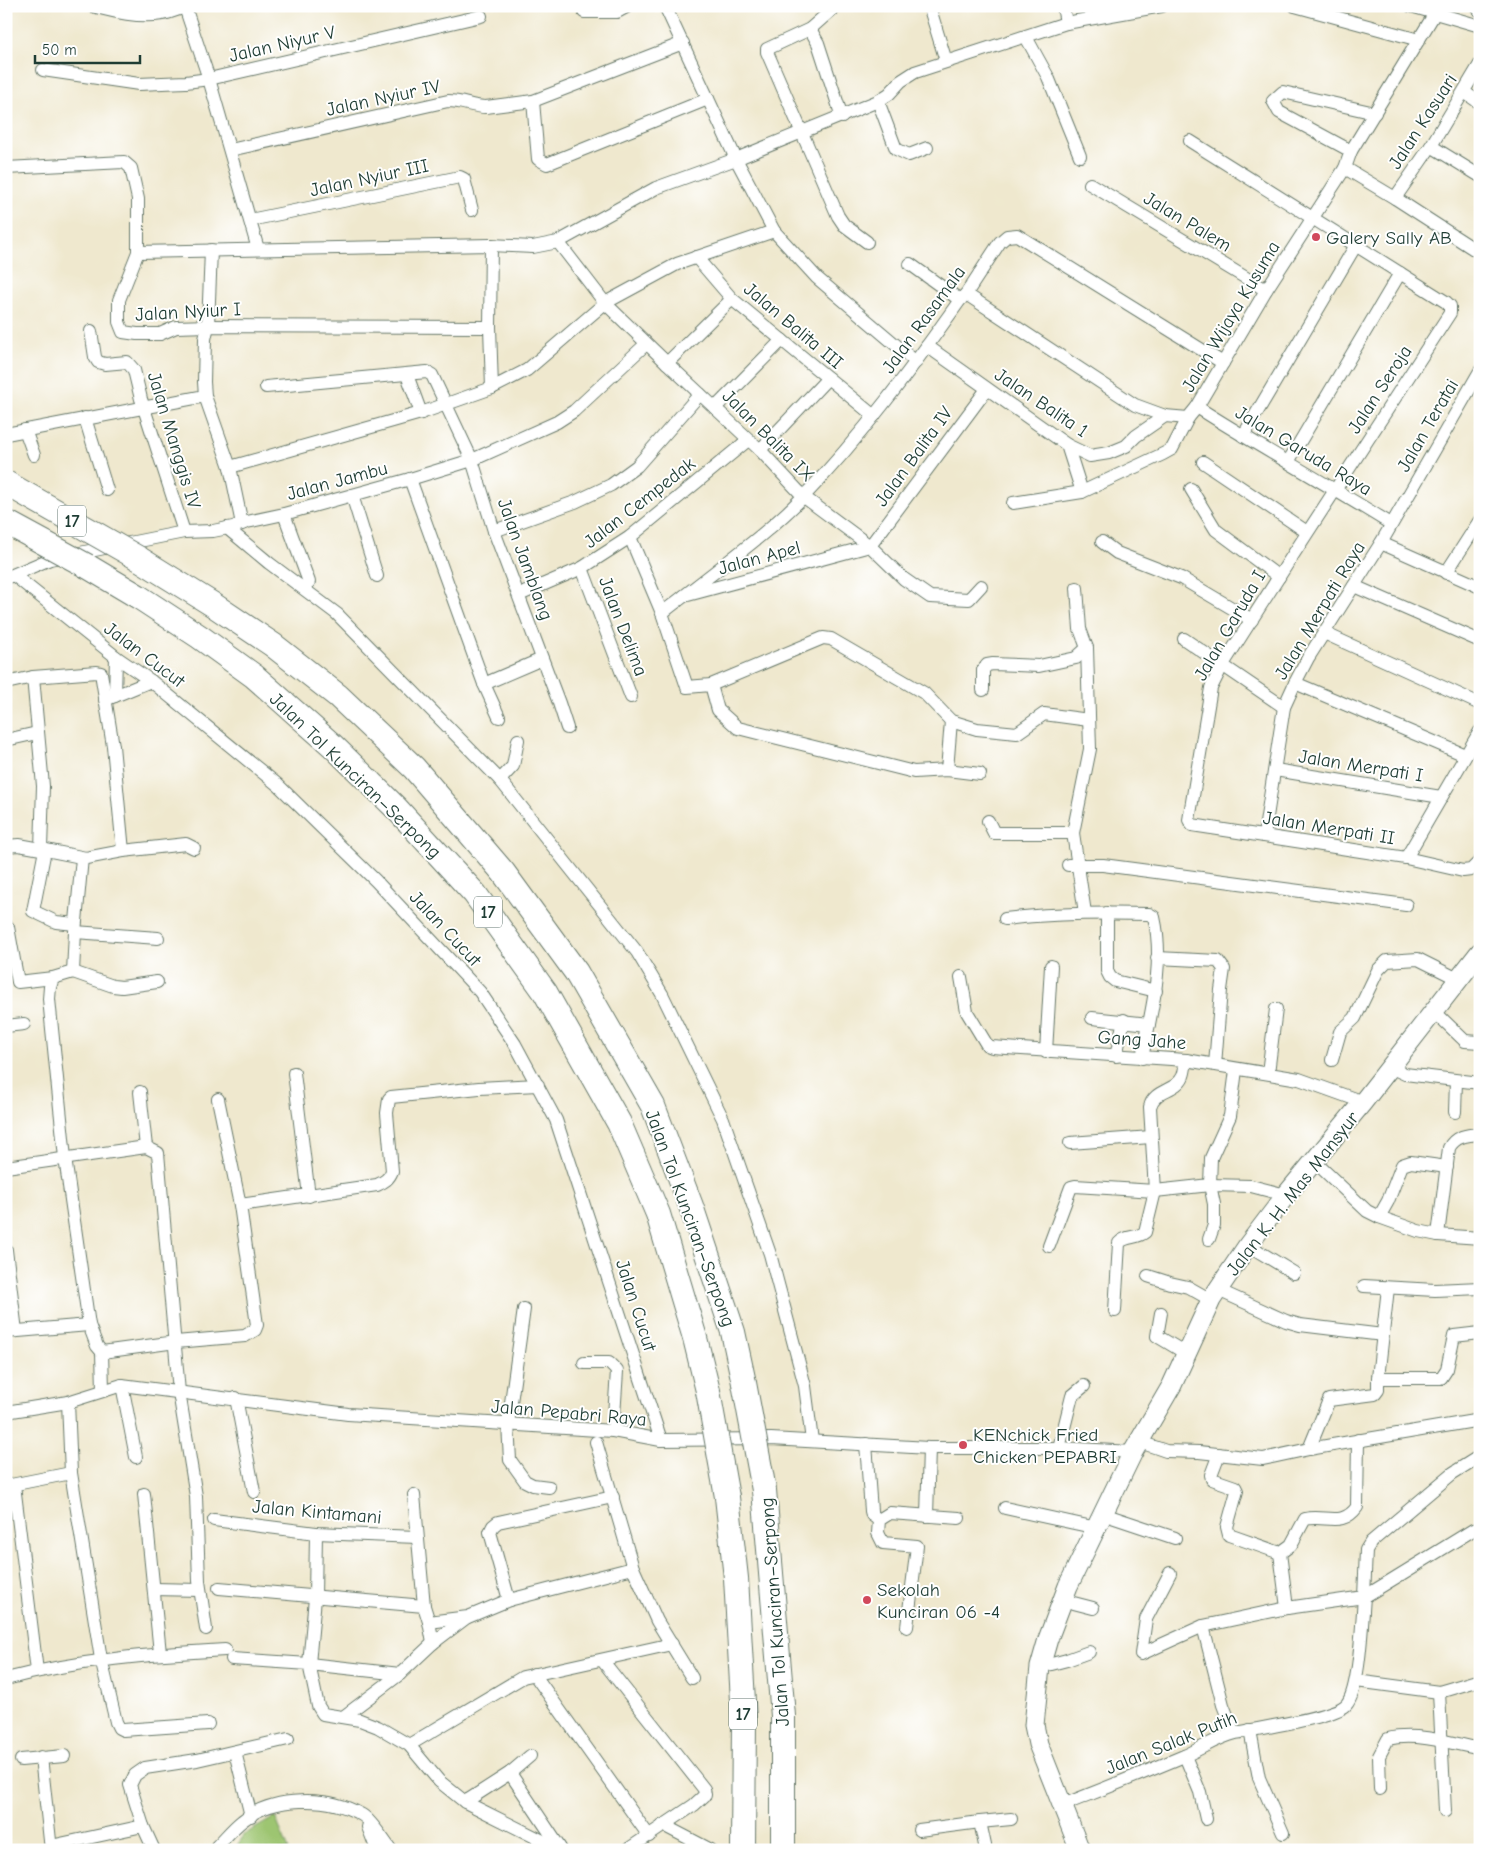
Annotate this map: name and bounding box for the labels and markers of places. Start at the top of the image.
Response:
place label: Galery Sally AB [1326,227,1452,249]
marker: Galery Sally AB [1310,231,1322,243]
place label: KENchick Fried Chicken PEPABRI [973,1424,1117,1468]
marker: KENchick Fried Chicken PEPABRI [957,1439,969,1451]
place label: Sekolah Kunciran 06 -4 [877,1579,1000,1623]
marker: Sekolah Kunciran 06 -4 [861,1594,873,1606]

